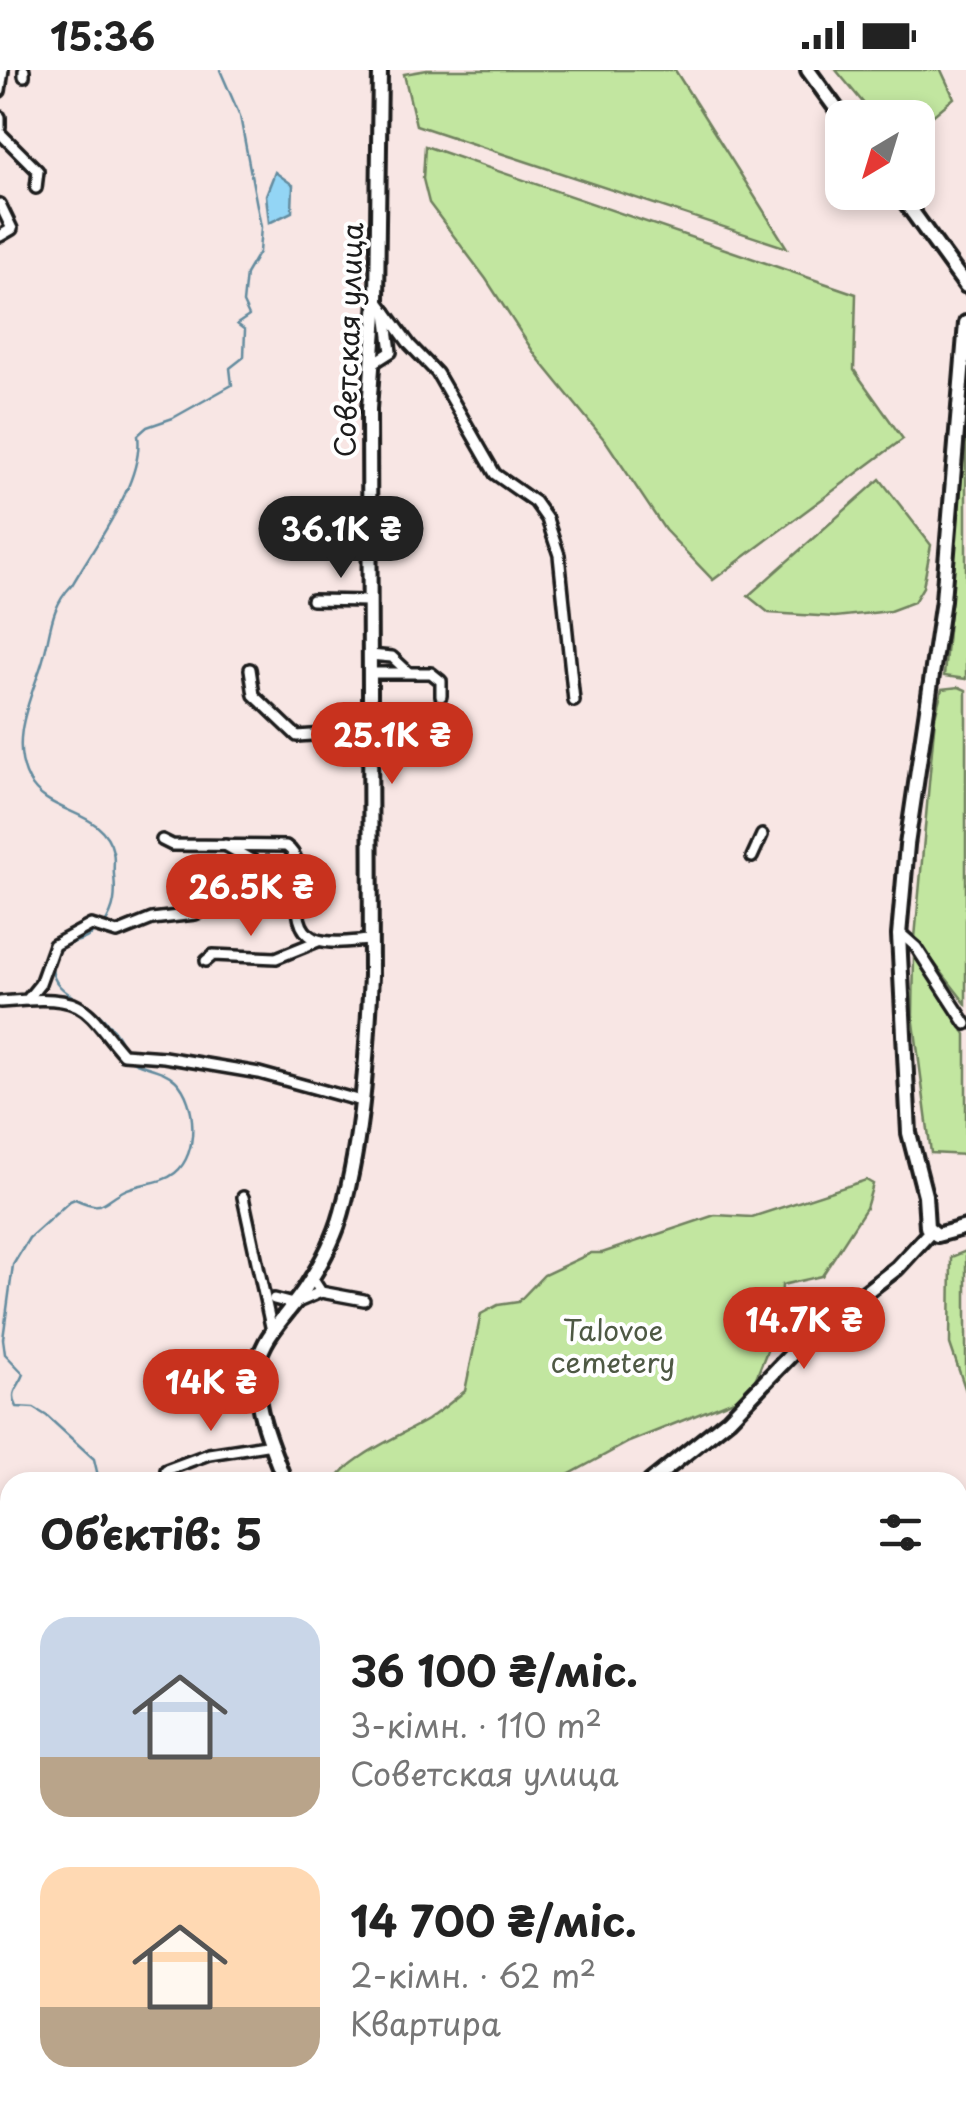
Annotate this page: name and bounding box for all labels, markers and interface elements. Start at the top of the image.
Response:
text: 15:36 [50,7,155,64]
north arrow [825,100,935,210]
map controls [825,100,935,210]
street label: Советская улица [322,221,373,458]
pin: 36.1K ₴ [249,496,433,581]
text: 36.1K ₴ [280,504,402,552]
pin: 25.1K ₴ [300,702,484,787]
text: 25.1K ₴ [333,710,451,758]
pin: 26.5K ₴ [159,854,343,939]
text: 26.5K ₴ [188,862,314,910]
pin: 14.7K ₴ [712,1287,896,1372]
text: 14.7K ₴ [745,1295,863,1343]
park label: Talovoe cemetery [551,1308,675,1383]
pin: 14K ₴ [141,1349,281,1434]
text: 14K ₴ [165,1357,257,1405]
text: Об’єктів: 5 [40,1501,262,1564]
icon: filters [873,1505,928,1560]
text: 36 100 ₴/міс. [350,1638,638,1701]
icon: home [120,1657,240,1777]
text: 3-кімн. · 110 m² [350,1701,602,1749]
text: Советская улица [350,1749,619,1797]
text: 14 700 ₴/міс. [350,1888,637,1951]
icon: home [120,1907,240,2027]
text: 2-кімн. · 62 m² [350,1951,596,1999]
text: Квартира [350,1999,501,2047]

